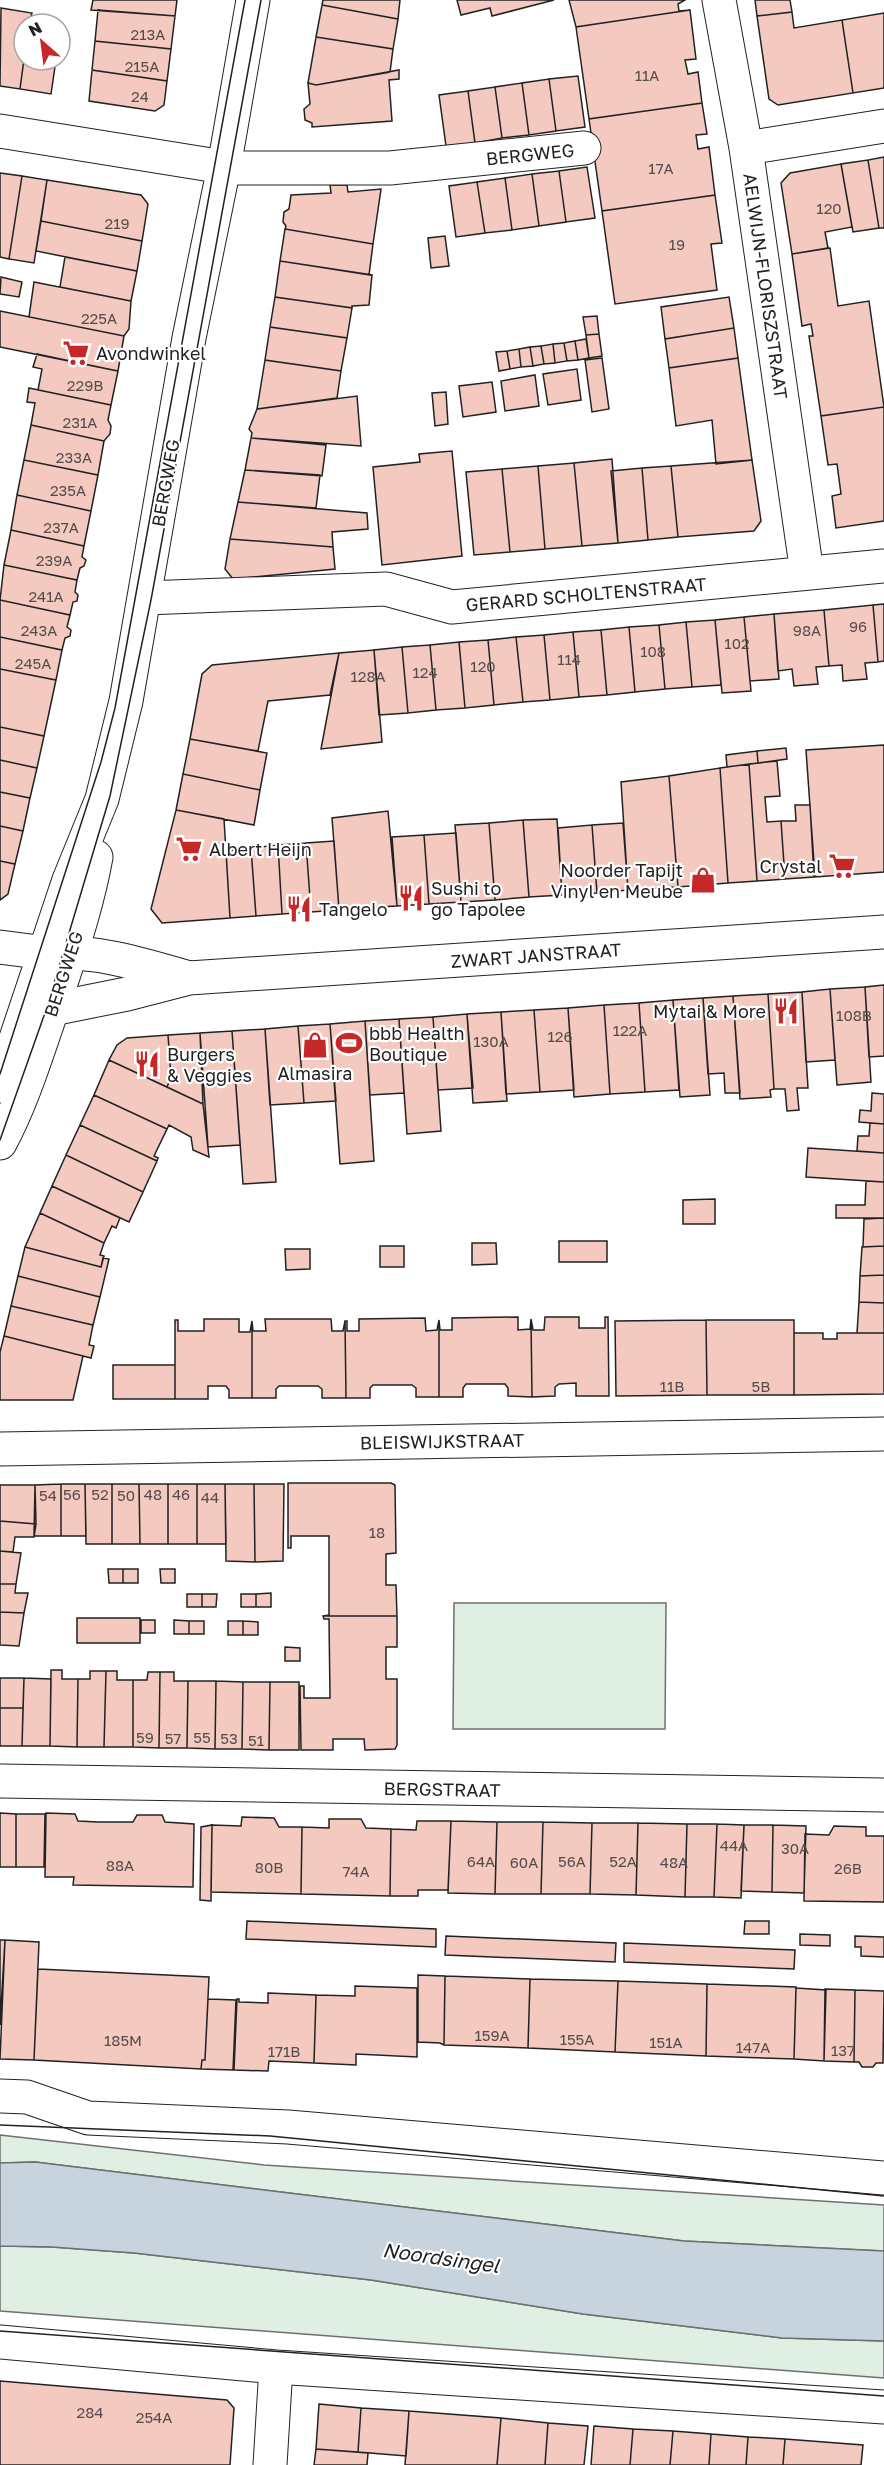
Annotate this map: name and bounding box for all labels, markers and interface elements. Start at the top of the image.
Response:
north arrow [12,12,72,72]
text: N [25,17,45,40]
house number: 213A [131,25,165,43]
house number: 215A [125,57,159,75]
house number: 11A [635,66,659,84]
house number: 24 [131,87,149,105]
street label: BERGWEG [485,138,575,170]
house number: 17A [648,159,674,177]
street label: AELWIJN-FLORISZSTRAAT [739,172,793,400]
house number: 120 [816,199,842,217]
house number: 219 [104,214,130,232]
house number: 19 [669,235,685,253]
house number: 225A [81,309,117,327]
supermarket icon: Avondwinkel [61,338,91,368]
place label: Avondwinkel [96,342,206,364]
house number: 229B [67,376,103,394]
house number: 231A [63,413,97,431]
street label: BERGWEG [146,437,184,529]
house number: 233A [56,448,92,466]
house number: 235A [50,481,86,499]
house number: 237A [43,518,79,536]
house number: 239A [36,551,72,569]
street label: GERARD SCHOLTENSTRAAT [465,573,707,615]
house number: 241A [28,587,64,605]
house number: 96 [849,617,867,635]
house number: 243A [21,621,57,639]
house number: 98A [793,621,821,639]
house number: 102 [724,634,750,652]
house number: 108 [640,642,666,660]
house number: 114 [557,650,581,668]
house number: 245A [15,654,51,672]
house number: 120 [470,657,496,675]
house number: 124 [412,663,438,681]
house number: 128A [350,667,386,685]
supermarket icon: Albert Heijn [174,834,204,864]
place label: Albert Heijn [209,838,312,860]
supermarket icon: Crystal [827,851,857,881]
place label: Crystal [759,855,822,877]
place label: Noorder Tapijt Vinyl en Meube [551,859,683,902]
shop icon: Noorder Tapijt Vinyl en Meube [688,865,718,895]
place label: Sushi to go Tapolee [431,877,525,920]
restaurant icon: Sushi to go Tapolee [396,883,426,913]
restaurant icon: Tangelo [284,894,314,924]
place label: Tangelo [319,898,388,920]
street label: BERGWEG [39,928,87,1020]
street label: ZWART JANSTRAAT [450,938,622,972]
restaurant icon: Mytai & More [771,996,801,1026]
place label: Mytai & More [653,1000,766,1022]
house number: 108B [836,1006,872,1024]
house number: 122A [613,1021,647,1039]
place label: bbb Health Boutique [369,1022,465,1065]
house number: 126 [547,1027,573,1045]
sports icon: bbb Health Boutique [334,1028,364,1058]
shop icon: Almasira [300,1030,330,1060]
house number: 130A [473,1032,509,1050]
place label: Burgers & Veggies [167,1043,252,1086]
restaurant icon: Burgers & Veggies [132,1049,162,1079]
place label: Almasira [278,1062,352,1084]
house number: 11B [660,1377,684,1395]
house number: 5B [752,1377,770,1395]
street label: BLEISWIJKSTRAAT [360,1429,524,1453]
house number: 56 [63,1485,81,1503]
house number: 52 [91,1485,109,1503]
house number: 48 [144,1485,162,1503]
house number: 46 [172,1485,190,1503]
house number: 54 [39,1486,57,1504]
house number: 50 [117,1486,135,1504]
house number: 44 [201,1488,219,1506]
house number: 18 [369,1523,385,1541]
house number: 59 [136,1728,154,1746]
house number: 55 [193,1728,211,1746]
house number: 57 [165,1729,181,1747]
house number: 53 [220,1729,238,1747]
house number: 51 [248,1731,264,1749]
street label: BERGSTRAAT [383,1777,501,1801]
house number: 44A [720,1836,748,1854]
house number: 30A [781,1839,809,1857]
house number: 64A [467,1852,495,1870]
house number: 56A [558,1852,586,1870]
house number: 52A [609,1852,637,1870]
house number: 60A [510,1853,538,1871]
house number: 48A [660,1853,688,1871]
house number: 88A [106,1856,134,1874]
house number: 80B [255,1858,283,1876]
house number: 26B [834,1859,862,1877]
house number: 74A [342,1862,370,1880]
house number: 159A [474,2026,510,2044]
house number: 155A [560,2030,594,2048]
house number: 185M [104,2031,142,2049]
house number: 151A [649,2033,683,2051]
house number: 147A [736,2038,770,2056]
house number: 137 [831,2041,855,2059]
house number: 171B [268,2042,300,2060]
water label: Noordsingel [381,2237,502,2278]
house number: 284 [76,2403,104,2421]
house number: 254A [136,2408,172,2426]

